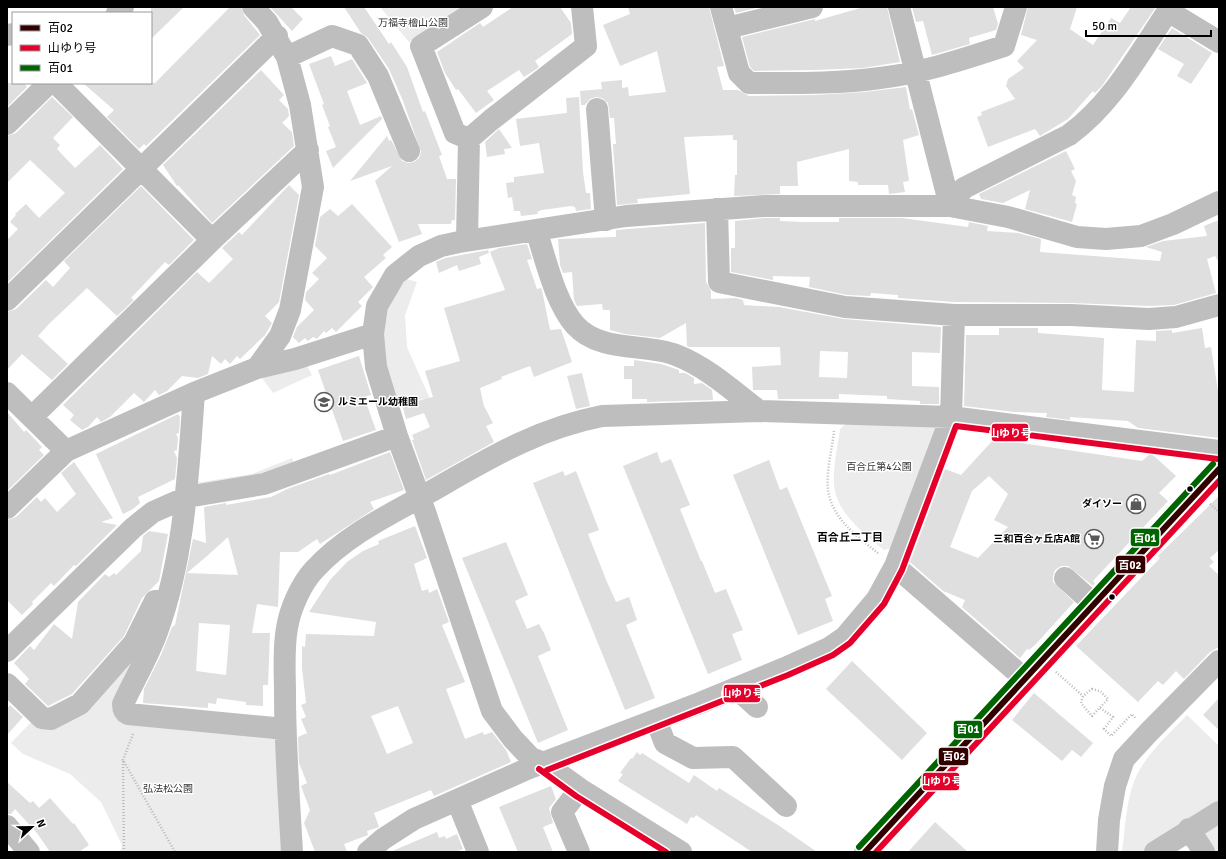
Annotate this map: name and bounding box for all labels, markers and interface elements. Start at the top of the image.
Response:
legend [12,12,152,84]
scale bar [1086,12,1211,38]
park label: 万福寺檜山公園 [378,17,448,29]
text: 50 m [1092,19,1117,34]
text: 百02 [48,21,73,36]
text: 山ゆり号 [48,41,96,56]
text: 百01 [48,61,73,76]
school or university icon: ルミエール幼稚園 [313,391,335,413]
place label: ルミエール幼稚園 [338,396,418,408]
line badge: 山ゆり号 [991,423,1029,442]
text: 山ゆり号 [988,427,1032,440]
park label: 百合丘第4公園 [846,461,912,473]
unlabelled marker [1185,484,1195,494]
shop icon: ダイソー [1125,493,1147,515]
place label: ダイソー [1082,498,1122,510]
supermarket icon: 三和百合ヶ丘店A館 [1083,528,1105,550]
line badge: 百01 [1130,528,1160,547]
district label: 百合丘二丁目 [817,531,883,544]
text: 百01 [1134,532,1156,545]
place label: 三和百合ヶ丘店A館 [994,533,1080,545]
line badge: 百02 [1115,555,1146,574]
text: 百02 [1119,559,1141,572]
unlabelled marker [1107,592,1117,602]
line badge: 山ゆり号 [723,684,761,703]
text: 山ゆり号 [720,687,764,700]
line badge: 百01 [953,720,983,739]
text: 百01 [957,723,979,736]
line badge: 百02 [938,747,969,766]
text: 百02 [943,750,965,763]
line badge: 山ゆり号 [922,772,960,791]
text: 山ゆり号 [919,775,963,788]
park label: 弘法松公園 [143,783,193,795]
north arrow [12,807,52,847]
text: N [33,817,48,829]

